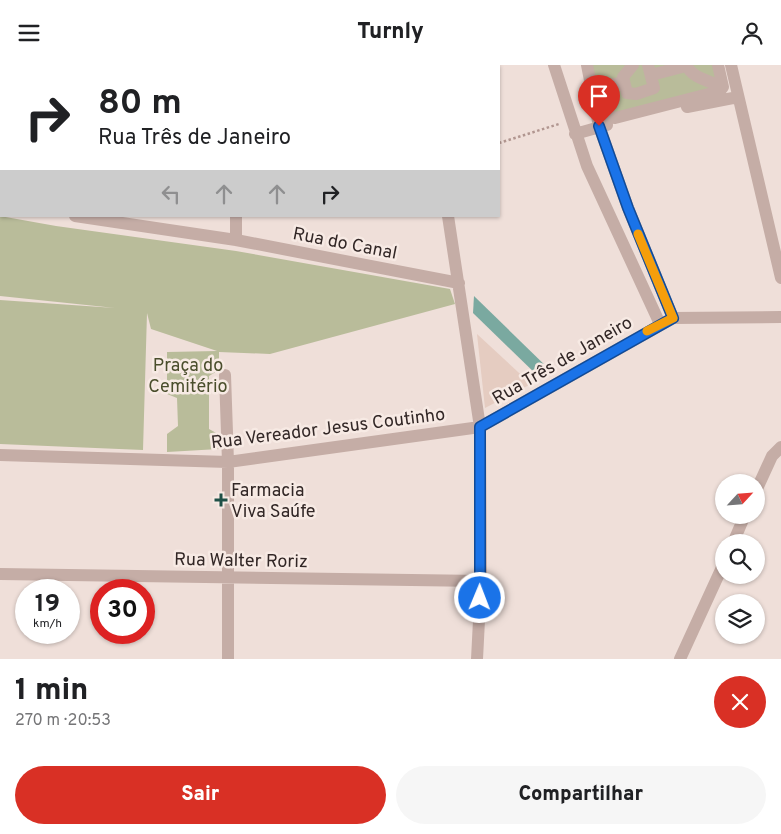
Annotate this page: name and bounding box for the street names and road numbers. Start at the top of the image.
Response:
street label: Rua do Canal [291,223,399,266]
street label: Rua Três de Janeiro [489,312,637,411]
street label: Rua Vereador Jesus Coutinho [210,404,447,455]
street label: Rua Walter Roriz [174,549,308,574]

